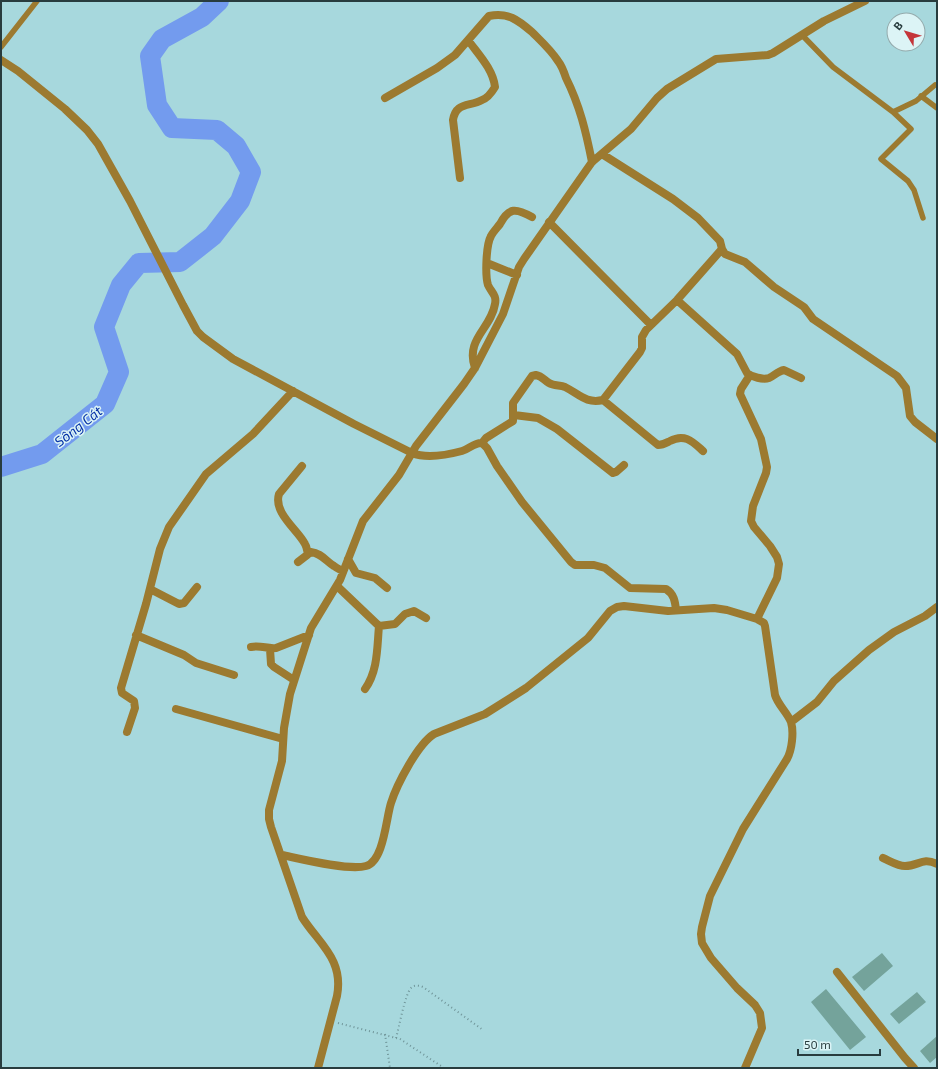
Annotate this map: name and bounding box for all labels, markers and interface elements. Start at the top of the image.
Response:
north arrow [886,12,926,52]
text: B [890,19,905,32]
water label: Sông Cát [51,402,106,450]
scale bar [798,1031,880,1057]
text: 50 m [804,1037,831,1051]

